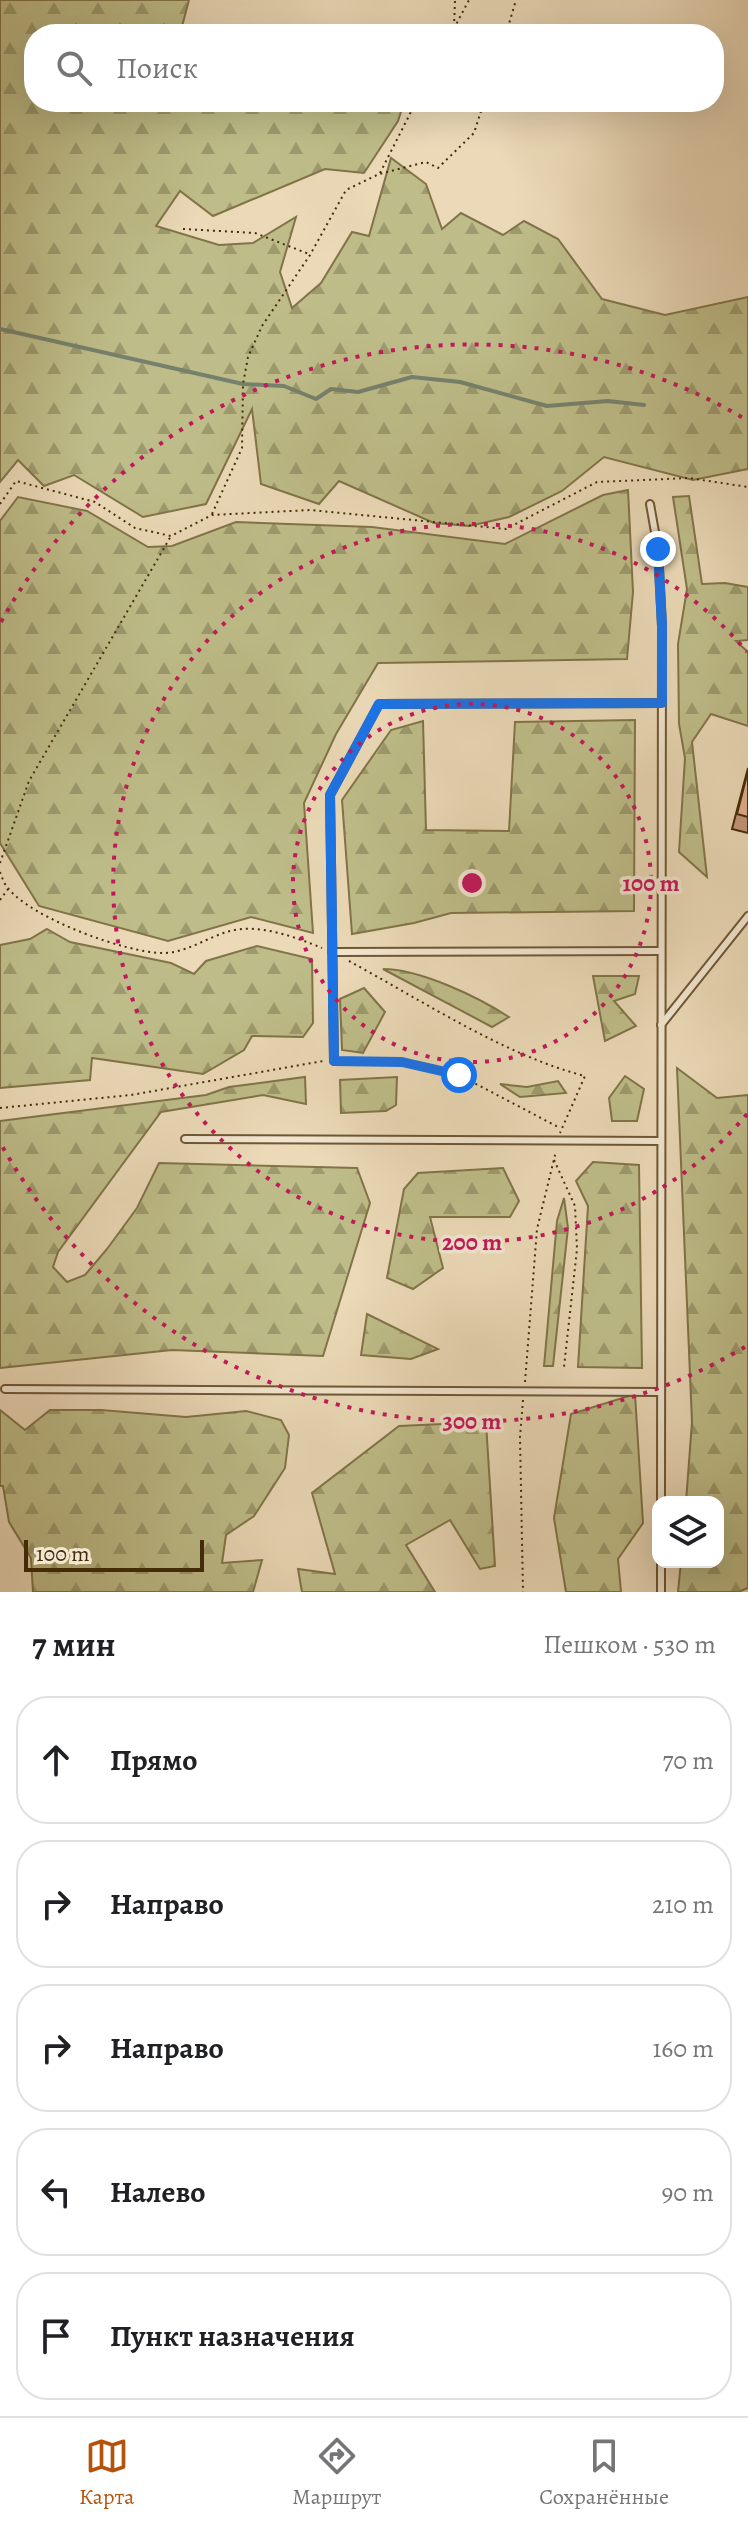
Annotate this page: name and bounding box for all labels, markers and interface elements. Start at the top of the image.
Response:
search box [24,24,724,112]
icon: search [52,46,96,90]
text: Поиск [116,48,198,88]
route end [640,531,676,567]
text: 100 m [622,867,680,899]
centre of rings [458,869,486,897]
route start [441,1057,477,1093]
text: 200 m [442,1226,502,1258]
text: 300 m [443,1405,501,1437]
map controls [652,1496,724,1568]
button: layers [652,1496,724,1568]
scale bar [24,1536,204,1572]
text: 100 m [36,1539,90,1569]
text: 7 мин [32,1621,116,1668]
text: Пешком · 530 m [543,1627,716,1662]
icon: ahead [34,1738,78,1782]
text: Прямо [110,1740,197,1780]
text: 70 m [662,1743,714,1778]
icon: right [34,1882,78,1926]
text: Направо [110,1884,224,1924]
text: 210 m [652,1887,714,1922]
icon: right [34,2026,78,2070]
text: Направо [110,2028,224,2068]
text: 160 m [652,2031,714,2066]
icon: left [34,2170,78,2214]
text: Налево [110,2172,205,2212]
text: 90 m [662,2175,714,2210]
icon: arrive [34,2314,78,2358]
text: Пункт назначения [110,2316,355,2356]
tab: Карта [79,2434,134,2512]
tab: Маршрут [292,2434,381,2512]
tab: Сохранённые [539,2434,669,2512]

